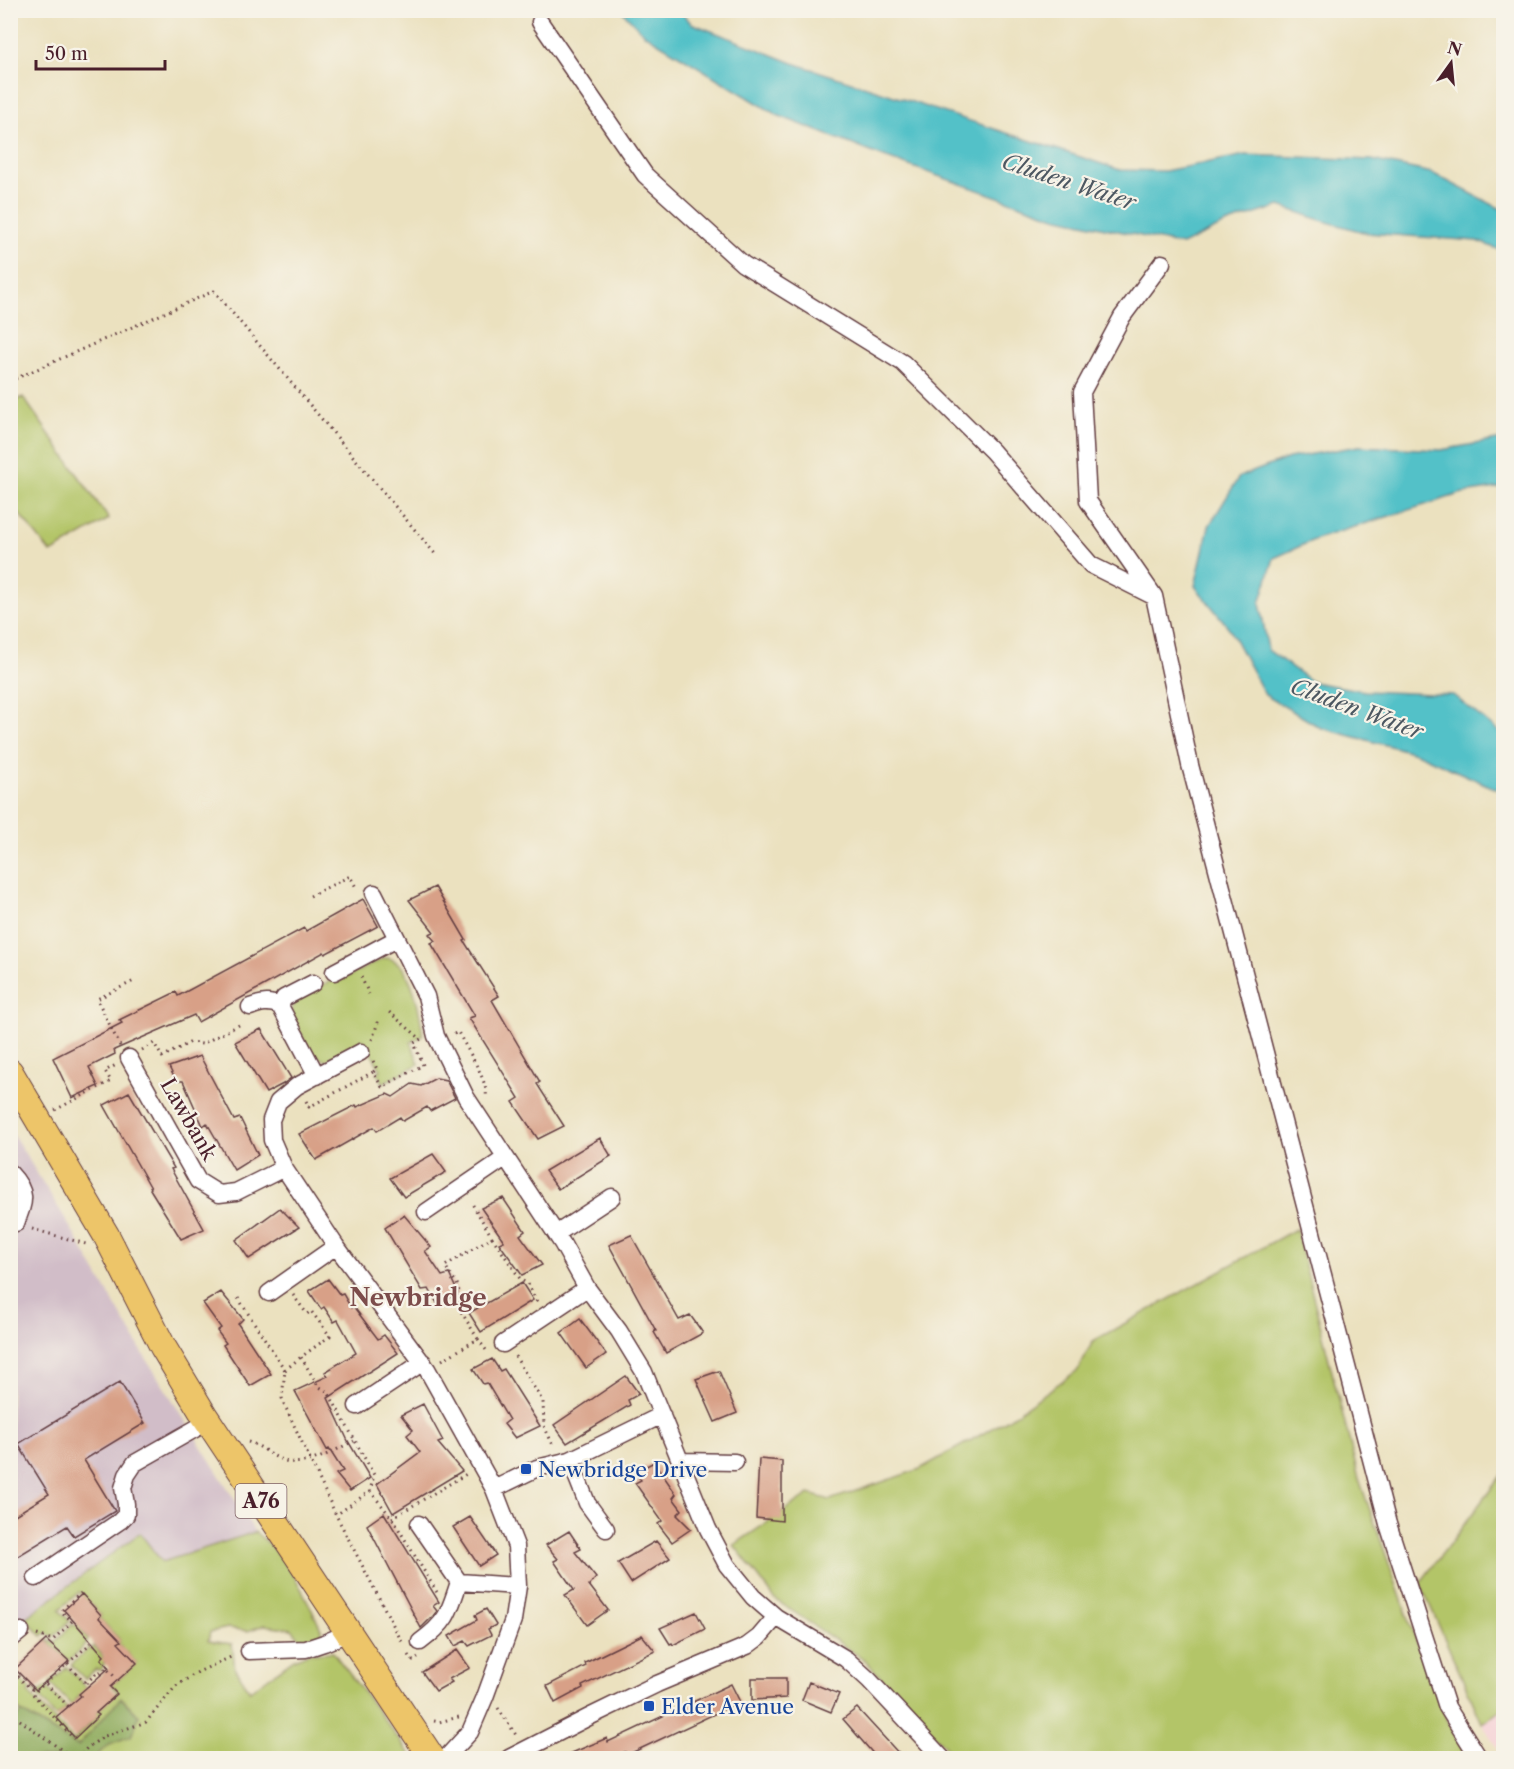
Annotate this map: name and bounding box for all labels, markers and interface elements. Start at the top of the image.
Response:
scale bar [36,33,165,71]
north arrow [1421,33,1481,93]
text: N [1446,37,1464,60]
text: 50 m [45,43,88,65]
water label: Cluden Water [999,148,1141,217]
water label: Cluden Water [1287,673,1429,746]
street label: Lawbank [156,1073,223,1165]
district label: Newbridge [349,1283,487,1312]
place label: Newbridge Drive [538,1457,707,1482]
marker: Newbridge Drive [519,1462,533,1476]
road number: A76 [236,1484,286,1518]
place label: Elder Avenue [661,1694,794,1719]
marker: Elder Avenue [642,1699,656,1713]

